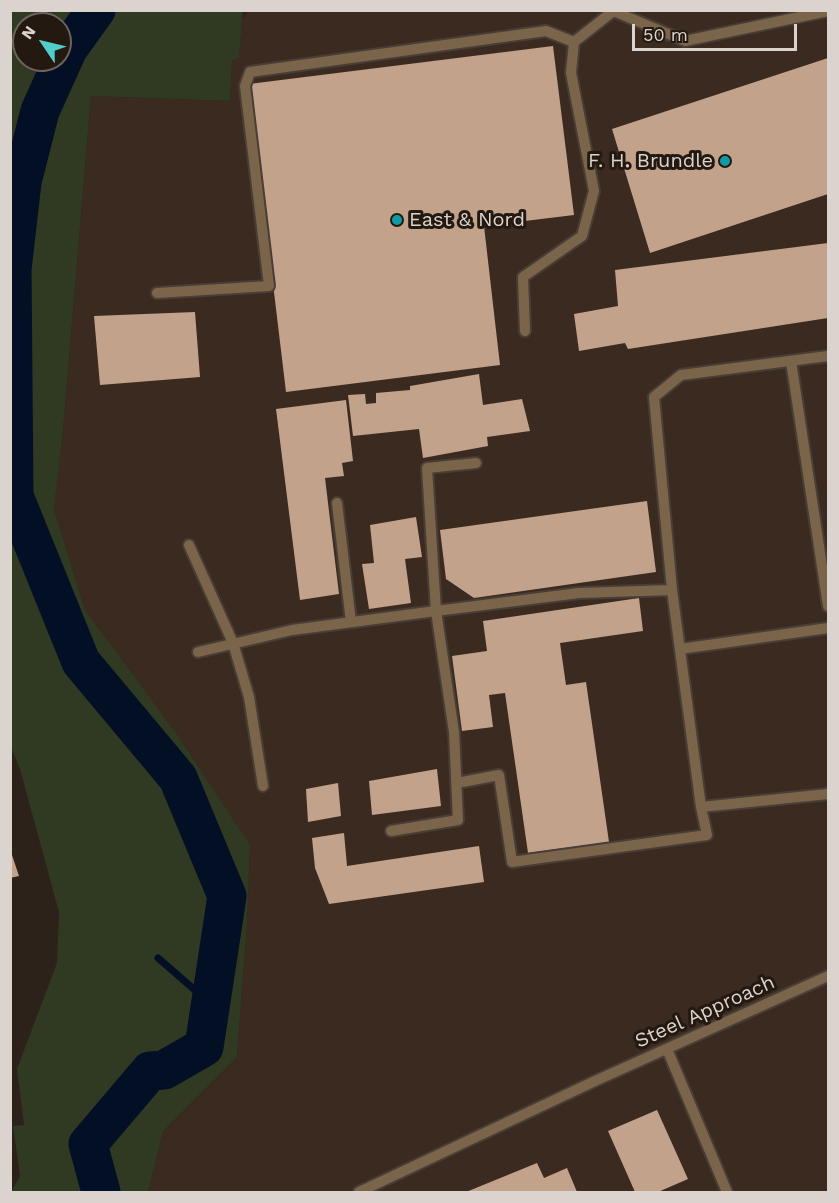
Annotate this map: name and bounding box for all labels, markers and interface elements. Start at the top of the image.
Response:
north arrow [12,12,72,72]
scale bar [635,12,800,50]
text: N [17,22,40,43]
text: 50 m [643,24,688,45]
place label: F. H. Brundle [588,149,713,173]
marker: F. H. Brundle [718,154,732,168]
place label: East & Nord [409,208,525,232]
marker: East & Nord [390,213,404,227]
street label: Steel Approach [631,970,779,1054]

